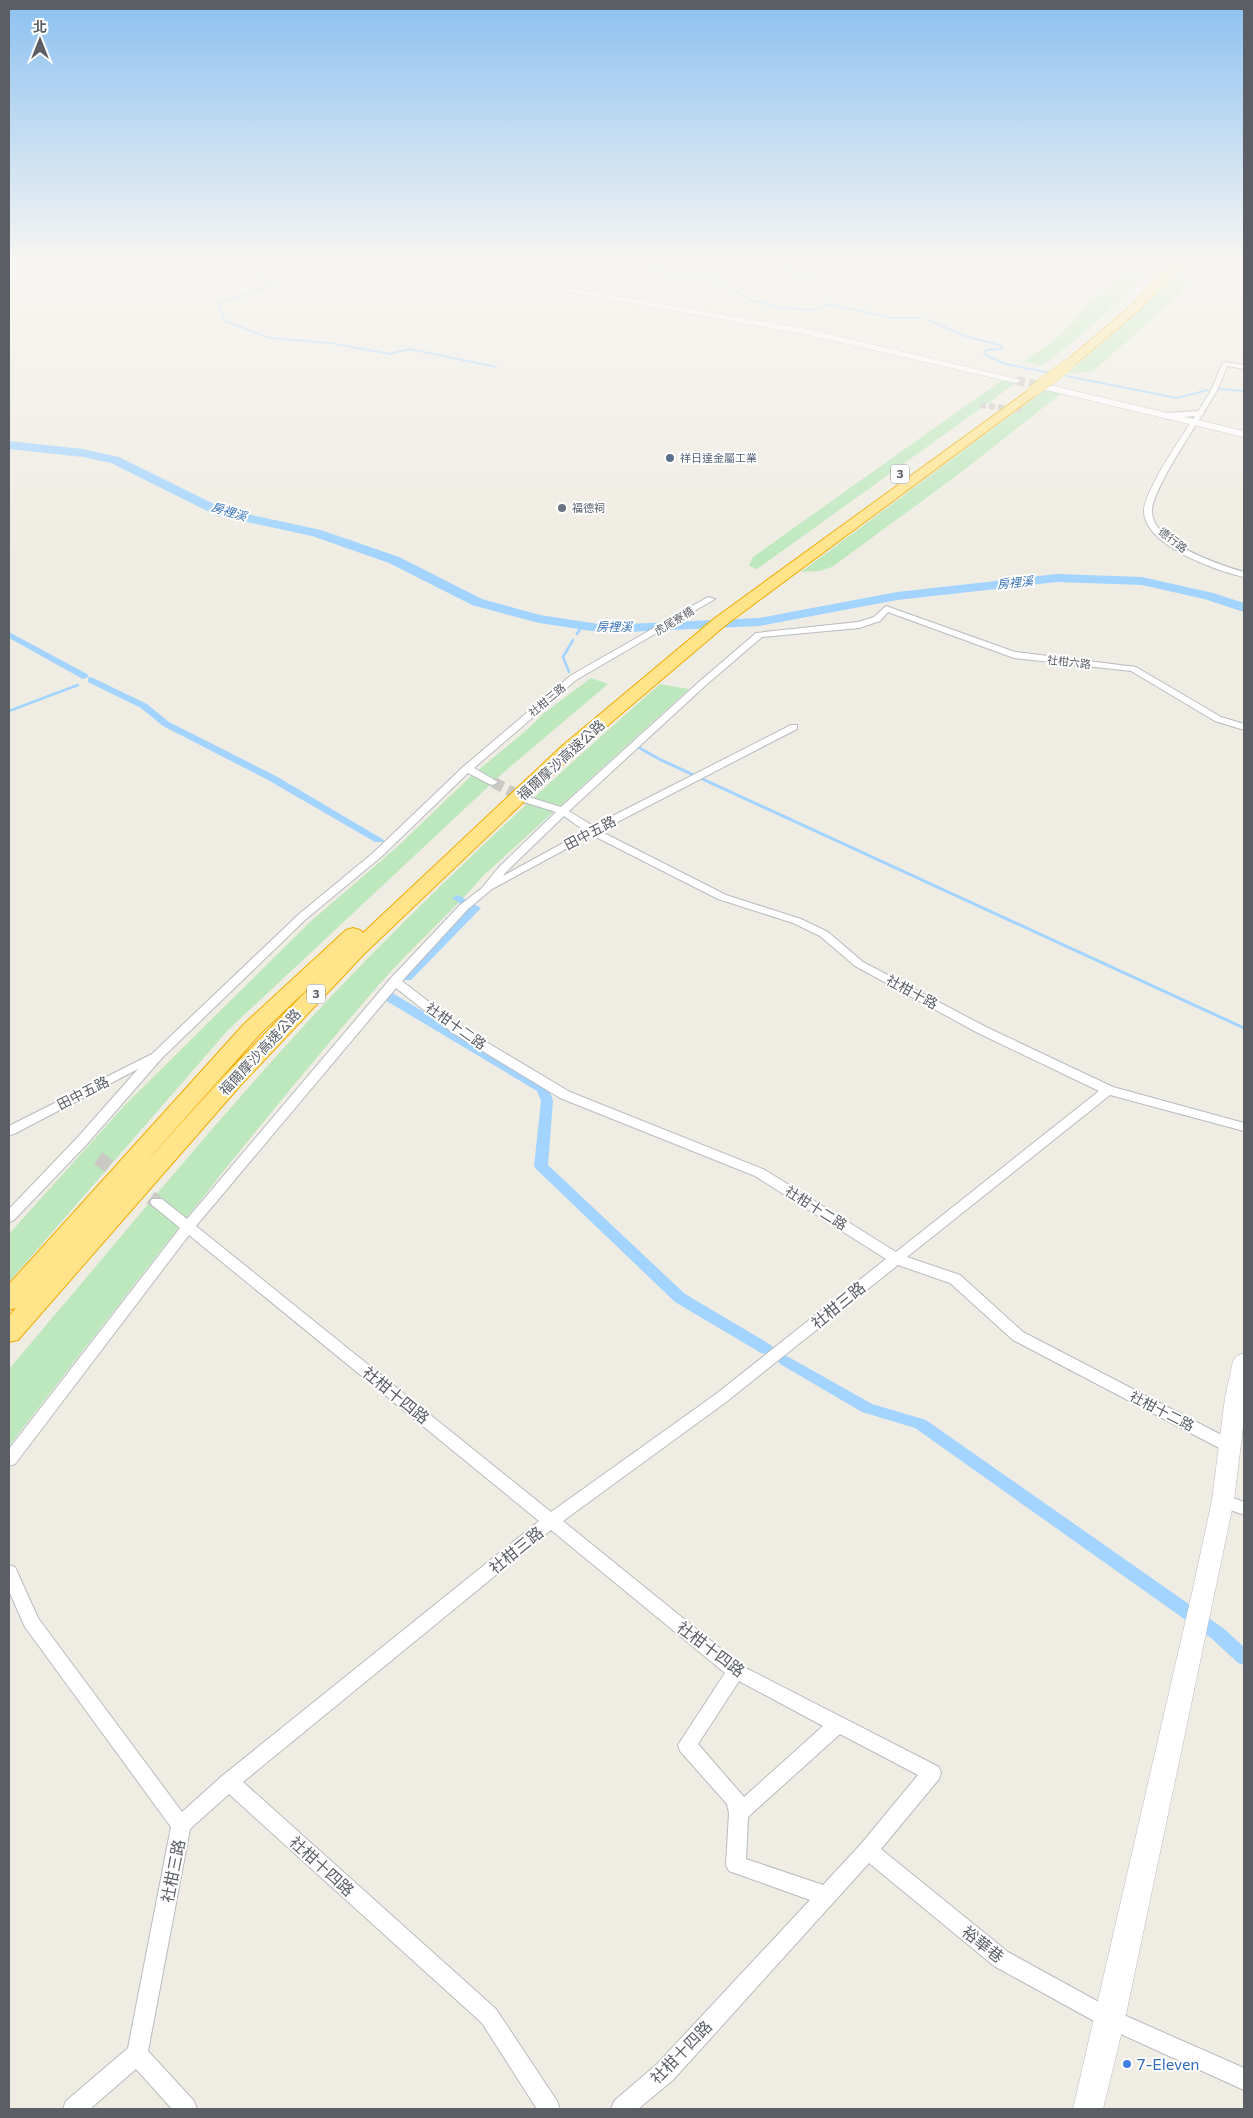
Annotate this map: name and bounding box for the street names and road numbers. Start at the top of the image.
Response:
road number: 3 [891,464,909,484]
street label: 德行路 [1156,524,1190,555]
street label: 虎尾寮橋 [652,604,696,637]
street label: 社柑六路 [1046,653,1092,670]
street label: 社柑三路 [526,680,568,719]
street label: 福爾摩沙高速公路 [513,716,608,803]
street label: 田中五路 [561,812,618,853]
street label: 社柑十路 [884,971,941,1012]
road number: 3 [307,984,325,1004]
street label: 社柑十二路 [423,999,490,1053]
street label: 福爾摩沙高速公路 [215,1005,304,1098]
street label: 田中五路 [54,1072,112,1113]
street label: 社柑十二路 [782,1182,850,1233]
street label: 社柑三路 [807,1277,869,1332]
street label: 社柑十四路 [359,1362,433,1427]
street label: 社柑十二路 [1127,1387,1197,1434]
street label: 社柑三路 [485,1522,547,1577]
street label: 社柑十四路 [674,1617,749,1680]
street label: 社柑十四路 [286,1832,358,1899]
street label: 社柑三路 [157,1838,188,1904]
street label: 裕華巷 [959,1921,1008,1966]
street label: 社柑十四路 [646,2016,715,2087]

